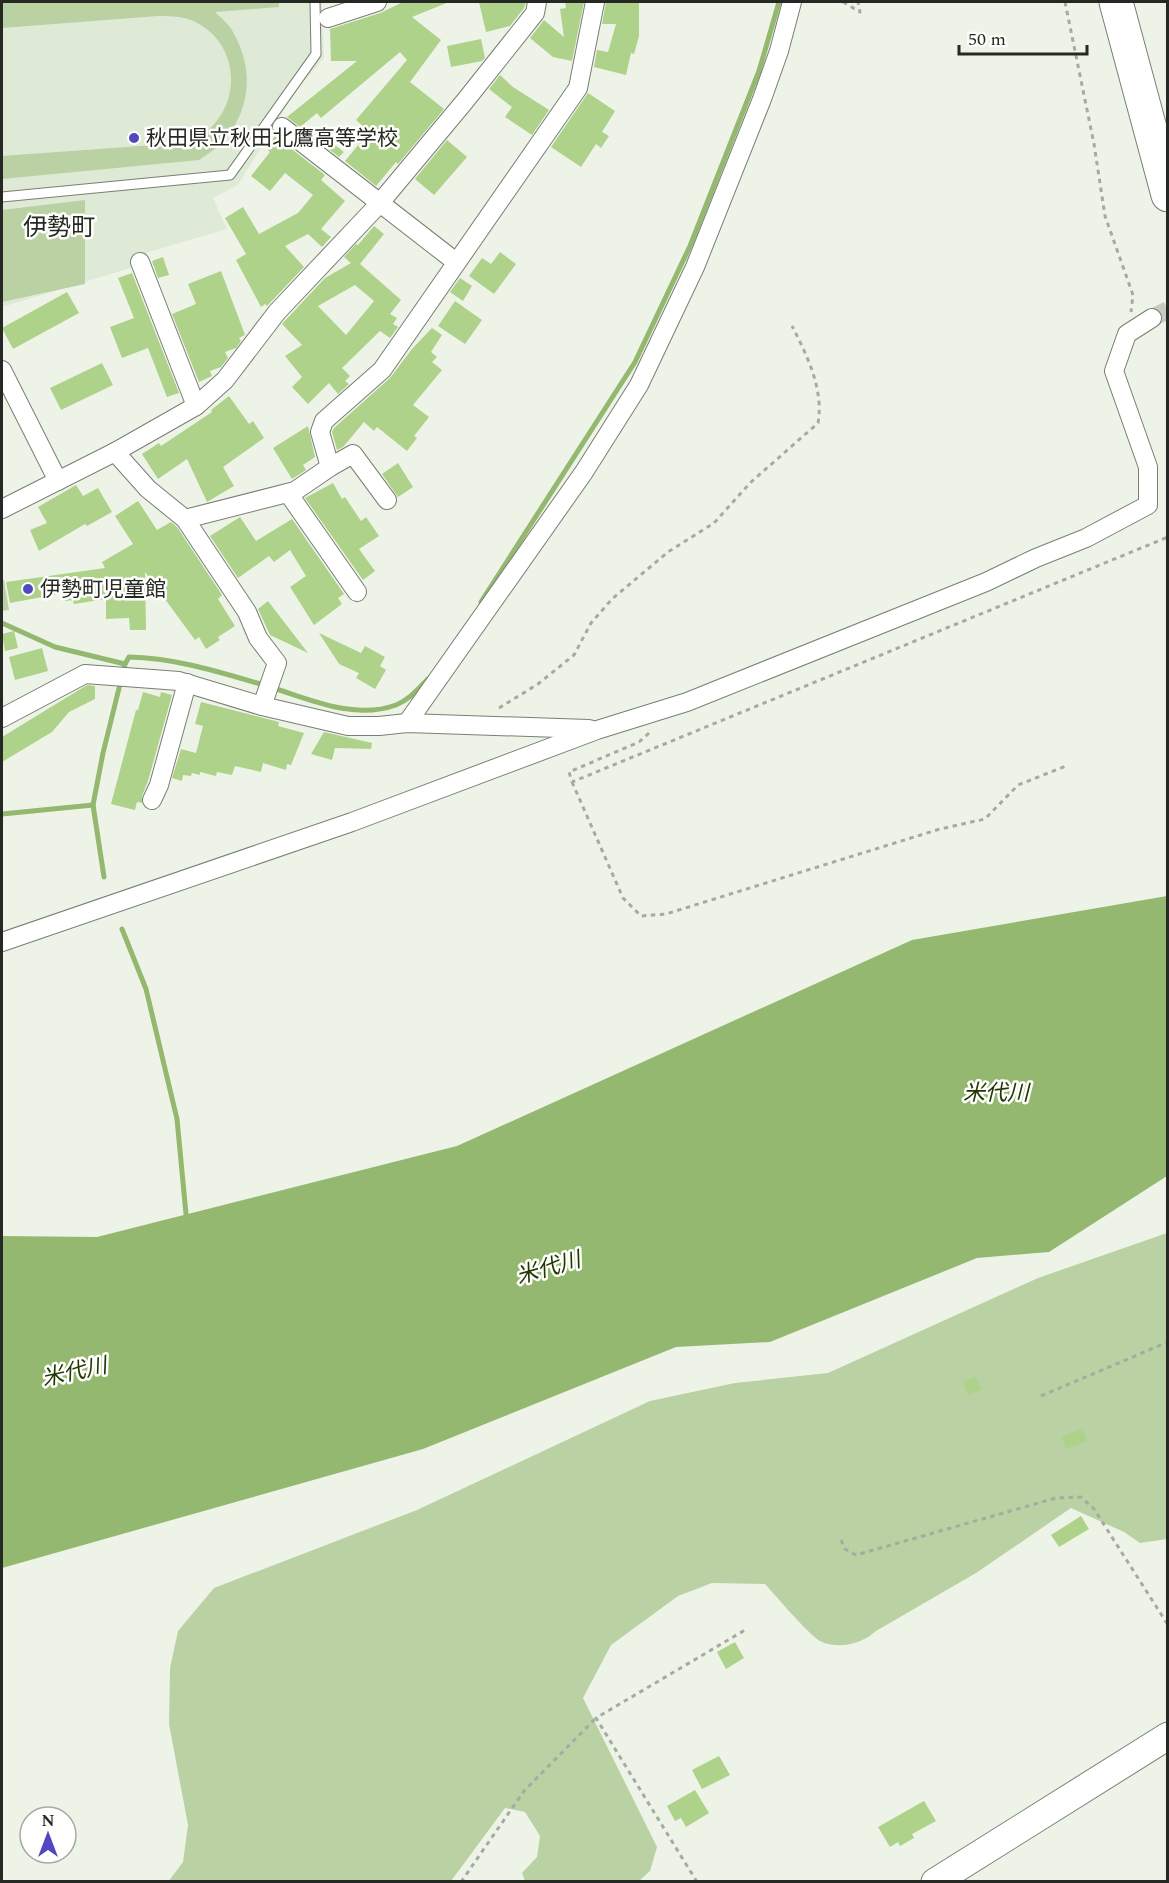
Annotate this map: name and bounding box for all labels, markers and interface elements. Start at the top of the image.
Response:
scale bar [959,18,1086,56]
text: 50 m [968,26,1006,53]
place label: 秋田県立秋田北鷹高等学校 [146,123,398,155]
marker: 秋田県立秋田北鷹高等学校 [127,131,141,145]
district label: 伊勢町 [23,210,95,246]
place label: 伊勢町児童館 [40,574,166,606]
marker: 伊勢町児童館 [21,582,35,596]
water label: 米代川 [963,1077,1031,1110]
water label: 米代川 [512,1243,587,1293]
water label: 米代川 [39,1349,112,1395]
north arrow [18,1805,78,1865]
text: N [41,1809,55,1833]

